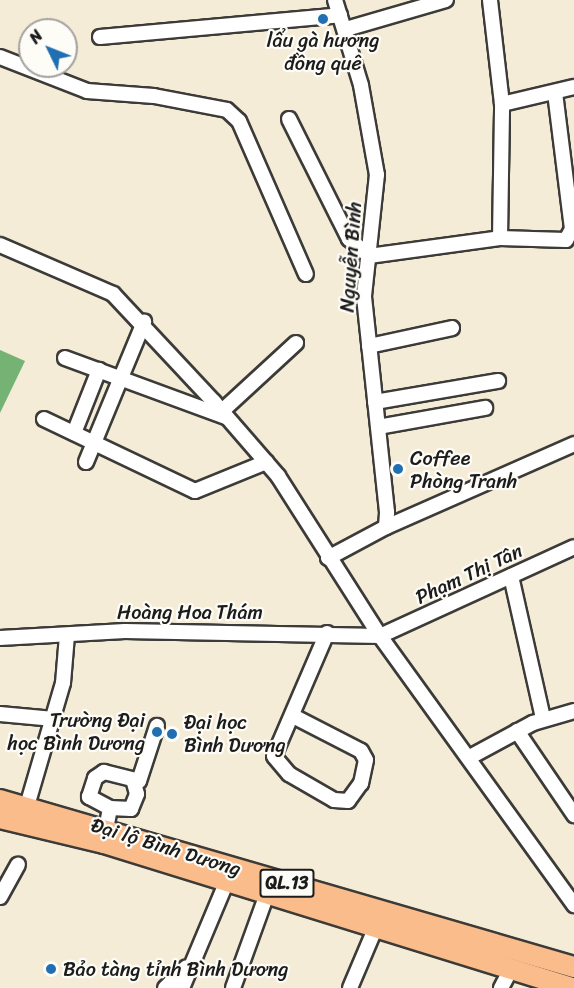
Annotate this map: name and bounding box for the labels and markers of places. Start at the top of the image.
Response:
marker: lẩu gà hương đồng quê [316,12,330,26]
place label: lẩu gà hương đồng quê [267,28,379,75]
place label: Coffee Phòng Tranh [410,446,518,493]
marker: Coffee Phòng Tranh [391,462,405,476]
place label: Trường Đại học Bình Dương [8,708,145,755]
place label: Đại học Bình Dương [184,710,286,757]
marker: Trường Đại học Bình Dương [150,725,164,739]
marker: Đại học Bình Dương [165,727,179,741]
place label: Bảo tàng tỉnh Bình Dương [63,957,288,981]
marker: Bảo tàng tỉnh Bình Dương [44,962,58,976]

